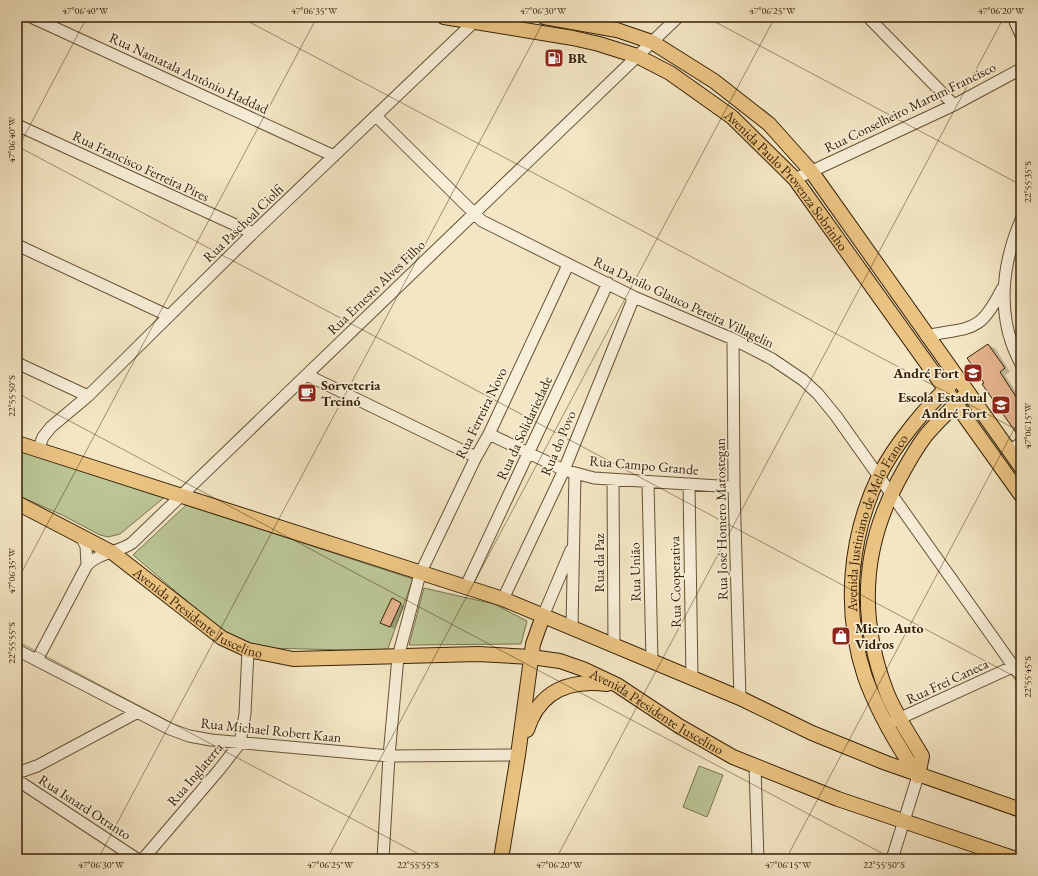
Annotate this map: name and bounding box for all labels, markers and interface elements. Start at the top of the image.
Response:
text: 47°06'40"W [62,4,109,17]
text: 47°06'35"W [291,4,338,17]
text: 47°06'30"W [520,4,567,17]
text: 47°06'25"W [749,4,796,17]
text: 47°06'20"W [978,4,1025,17]
street label: Rua Namatala Antônio Haddad [107,28,272,118]
fuel station icon: BR [543,47,565,69]
place label: BR [568,49,588,67]
street label: Rua Conselheiro Martim Francisco [821,58,999,156]
street label: Avenida Paulo Provenza Sobrinho [720,105,852,254]
text: 47°06'40"W [5,116,18,163]
street label: Rua Francisco Ferreira Pires [70,126,213,206]
text: 22°55'35"S [1021,161,1034,203]
street label: Rua Paschoal Ciolfi [199,180,287,266]
street label: Rua Ernesto Alves Filho [323,235,429,338]
street label: Rua Danilo Glauco Pereira Villagelin [591,252,778,352]
school or university icon: André Fort [962,362,984,384]
street label: Rua Ferreira Novo [451,364,511,462]
place label: André Fort [892,364,960,382]
street label: Rua da Solidariedade [492,373,556,483]
text: 22°55'50"S [5,375,18,417]
place label: Sorveteria Treinó [321,376,381,410]
cafe icon: Sorveteria Treinó [296,382,318,404]
place label: Escola Estadual André Fort [898,388,988,422]
school or university icon: Escola Estadual André Fort [990,394,1012,416]
text: 47°06'15"W [1021,402,1034,449]
street label: Rua do Povo [536,408,580,478]
street label: Avenida Justiniano de Melo Franco [843,430,912,613]
street label: Rua José Homero Marostegan [711,437,731,600]
street label: Rua Campo Grande [589,451,700,479]
street label: Rua da Paz [590,533,608,592]
street label: Rua Cooperativa [665,536,685,628]
street label: Rua União [625,542,645,602]
text: 47°06'35"W [5,547,18,594]
street label: Avenida Presidente Juscelino [129,562,264,662]
place label: Micro Auto Vidros [855,619,924,653]
text: 22°55'55"S [5,622,18,664]
shop icon: Micro Auto Vidros [830,625,852,647]
street label: Rua Frei Caneca [903,654,991,708]
text: 22°55'45"S [1021,656,1034,698]
street label: Avenida Presidente Juscelino [586,664,727,759]
street label: Rua Michael Robert Kaan [200,714,343,746]
street label: Rua Inglaterra [163,738,227,810]
street label: Rua Isnard Otranto [35,770,135,844]
text: 47°06'30"W [78,858,125,871]
text: 47°06'25"W [307,858,354,871]
text: 22°55'55"S [397,858,439,871]
text: 47°06'20"W [536,858,583,871]
text: 47°06'15"W [765,858,812,871]
text: 22°55'50"S [863,858,905,871]

